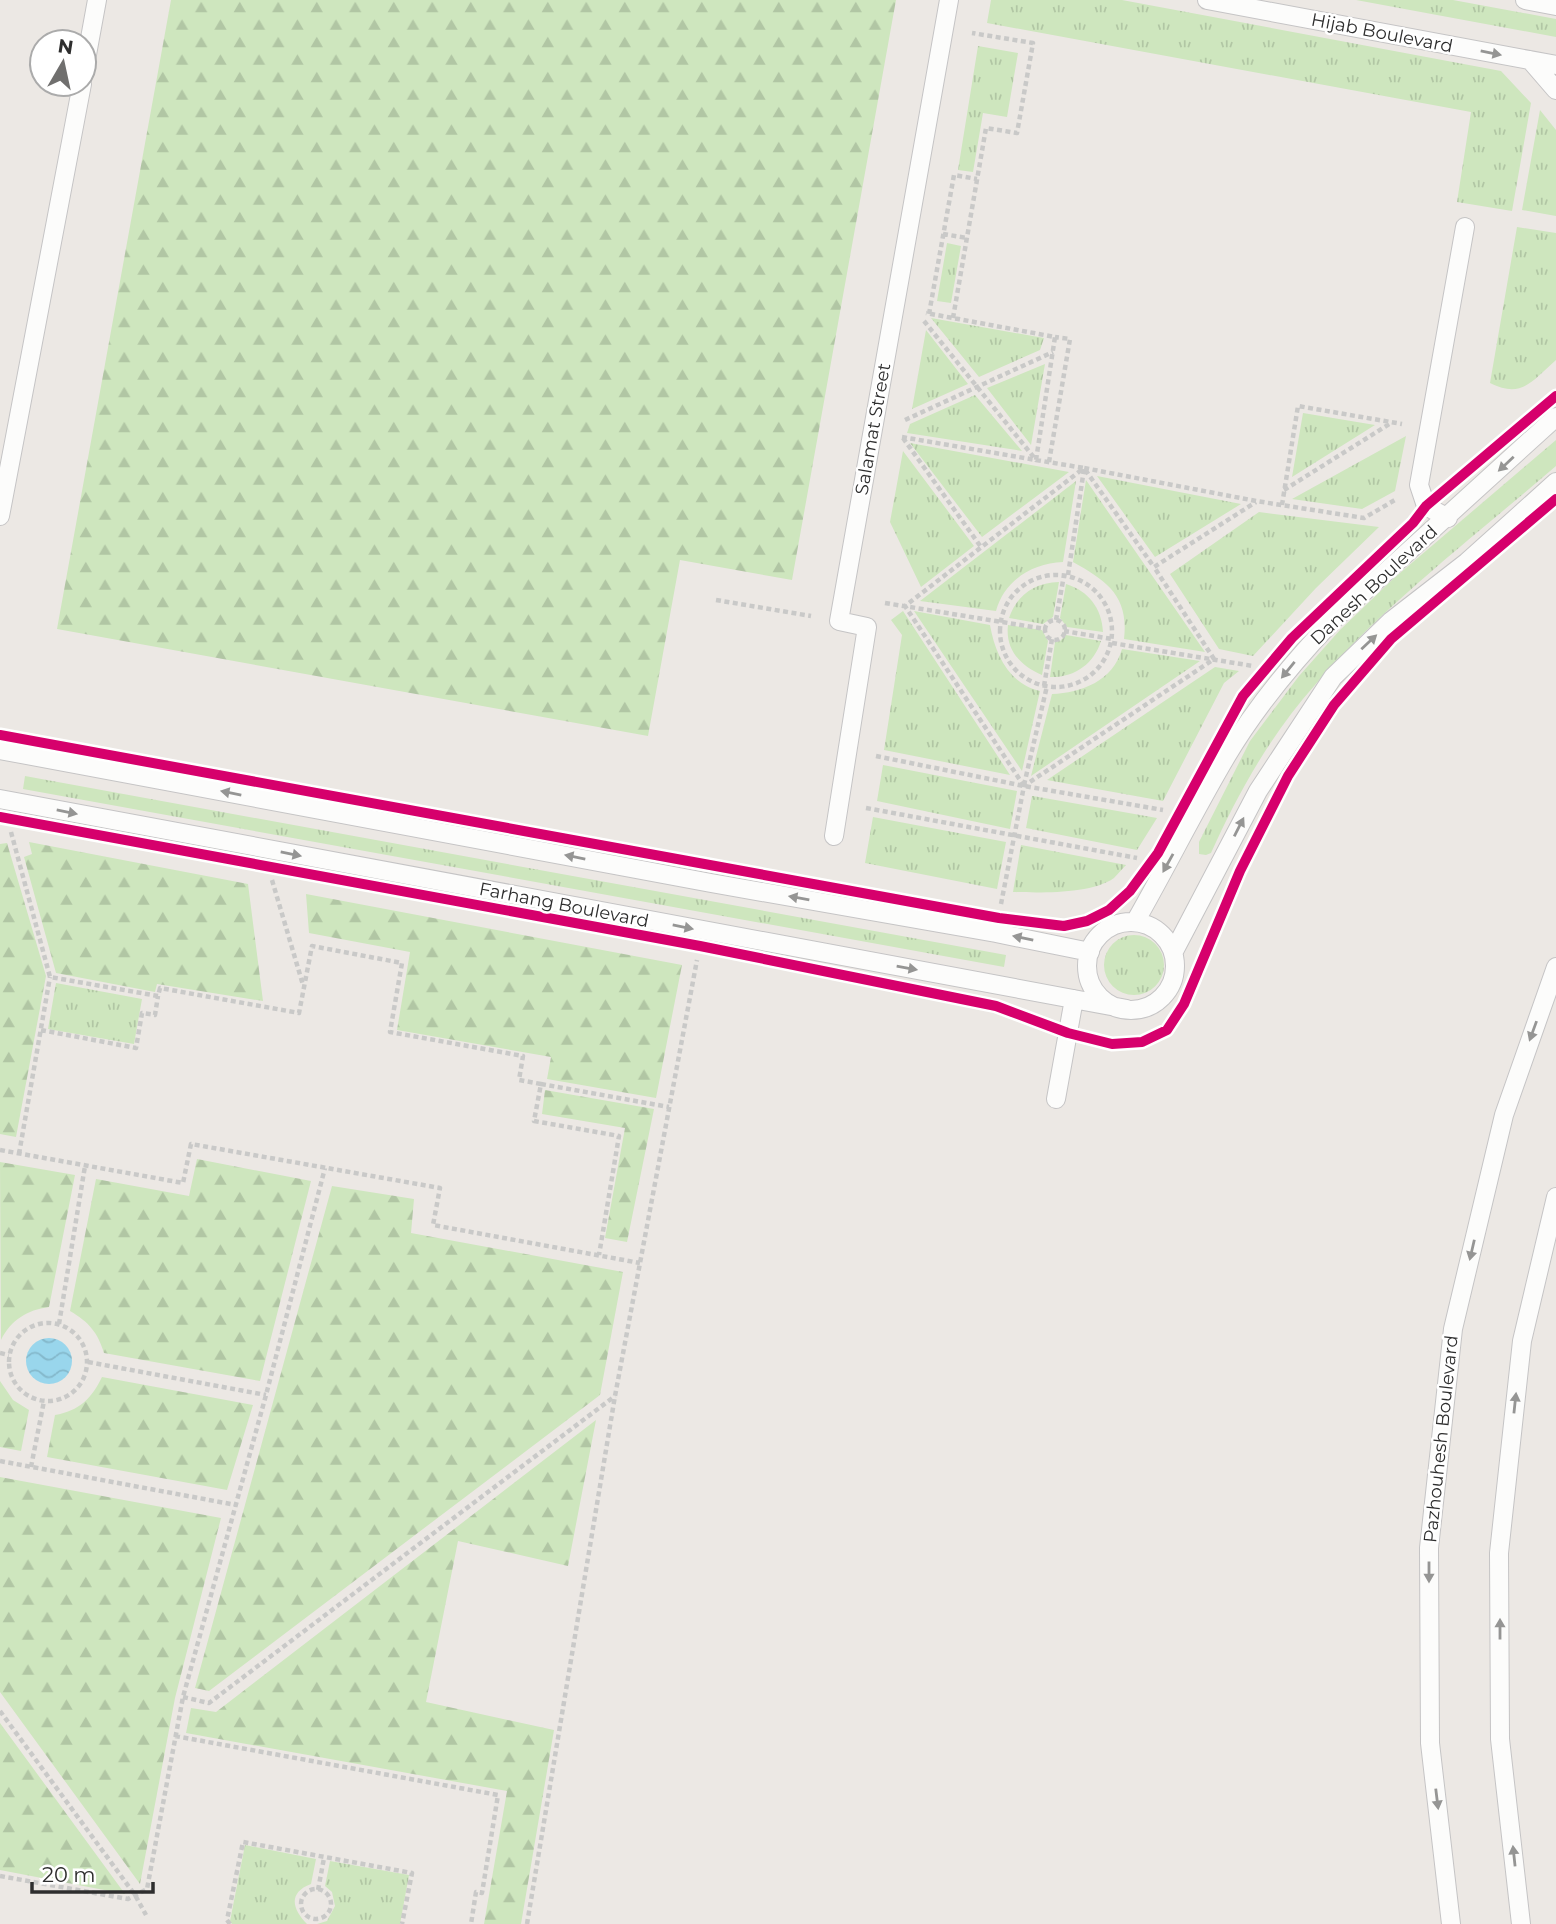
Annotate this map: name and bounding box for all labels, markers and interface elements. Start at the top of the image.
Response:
street label: Hijab Boulevard [1309,8,1455,58]
north arrow [28,28,98,98]
text: N [56,34,75,59]
one-way arrow [1480,48,1502,59]
street label: Salamat Street [851,361,895,497]
one-way arrow [1498,455,1515,471]
street label: Danesh Boulevard [1306,520,1442,650]
one-way arrow [1360,634,1377,650]
one-way arrow [1280,661,1295,679]
one-way arrow [220,787,242,798]
one-way arrow [56,807,78,818]
one-way arrow [1233,817,1245,837]
one-way arrow [280,848,302,859]
one-way arrow [564,852,586,863]
one-way arrow [1162,854,1174,873]
street label: Farhang Boulevard [477,878,651,932]
one-way arrow [788,892,810,903]
one-way arrow [672,922,694,933]
one-way arrow [1012,933,1034,944]
one-way arrow [896,963,918,974]
one-way arrow [1527,1021,1538,1042]
one-way arrow [1466,1239,1477,1261]
street label: Pazhouhesh Boulevard [1419,1334,1463,1544]
one-way arrow [1510,1392,1521,1414]
one-way arrow [1423,1561,1435,1583]
one-way arrow [1494,1618,1505,1640]
one-way arrow [1431,1788,1442,1810]
one-way arrow [1508,1845,1519,1867]
scale bar [32,1850,152,1894]
text: 20 m [42,1862,96,1887]

